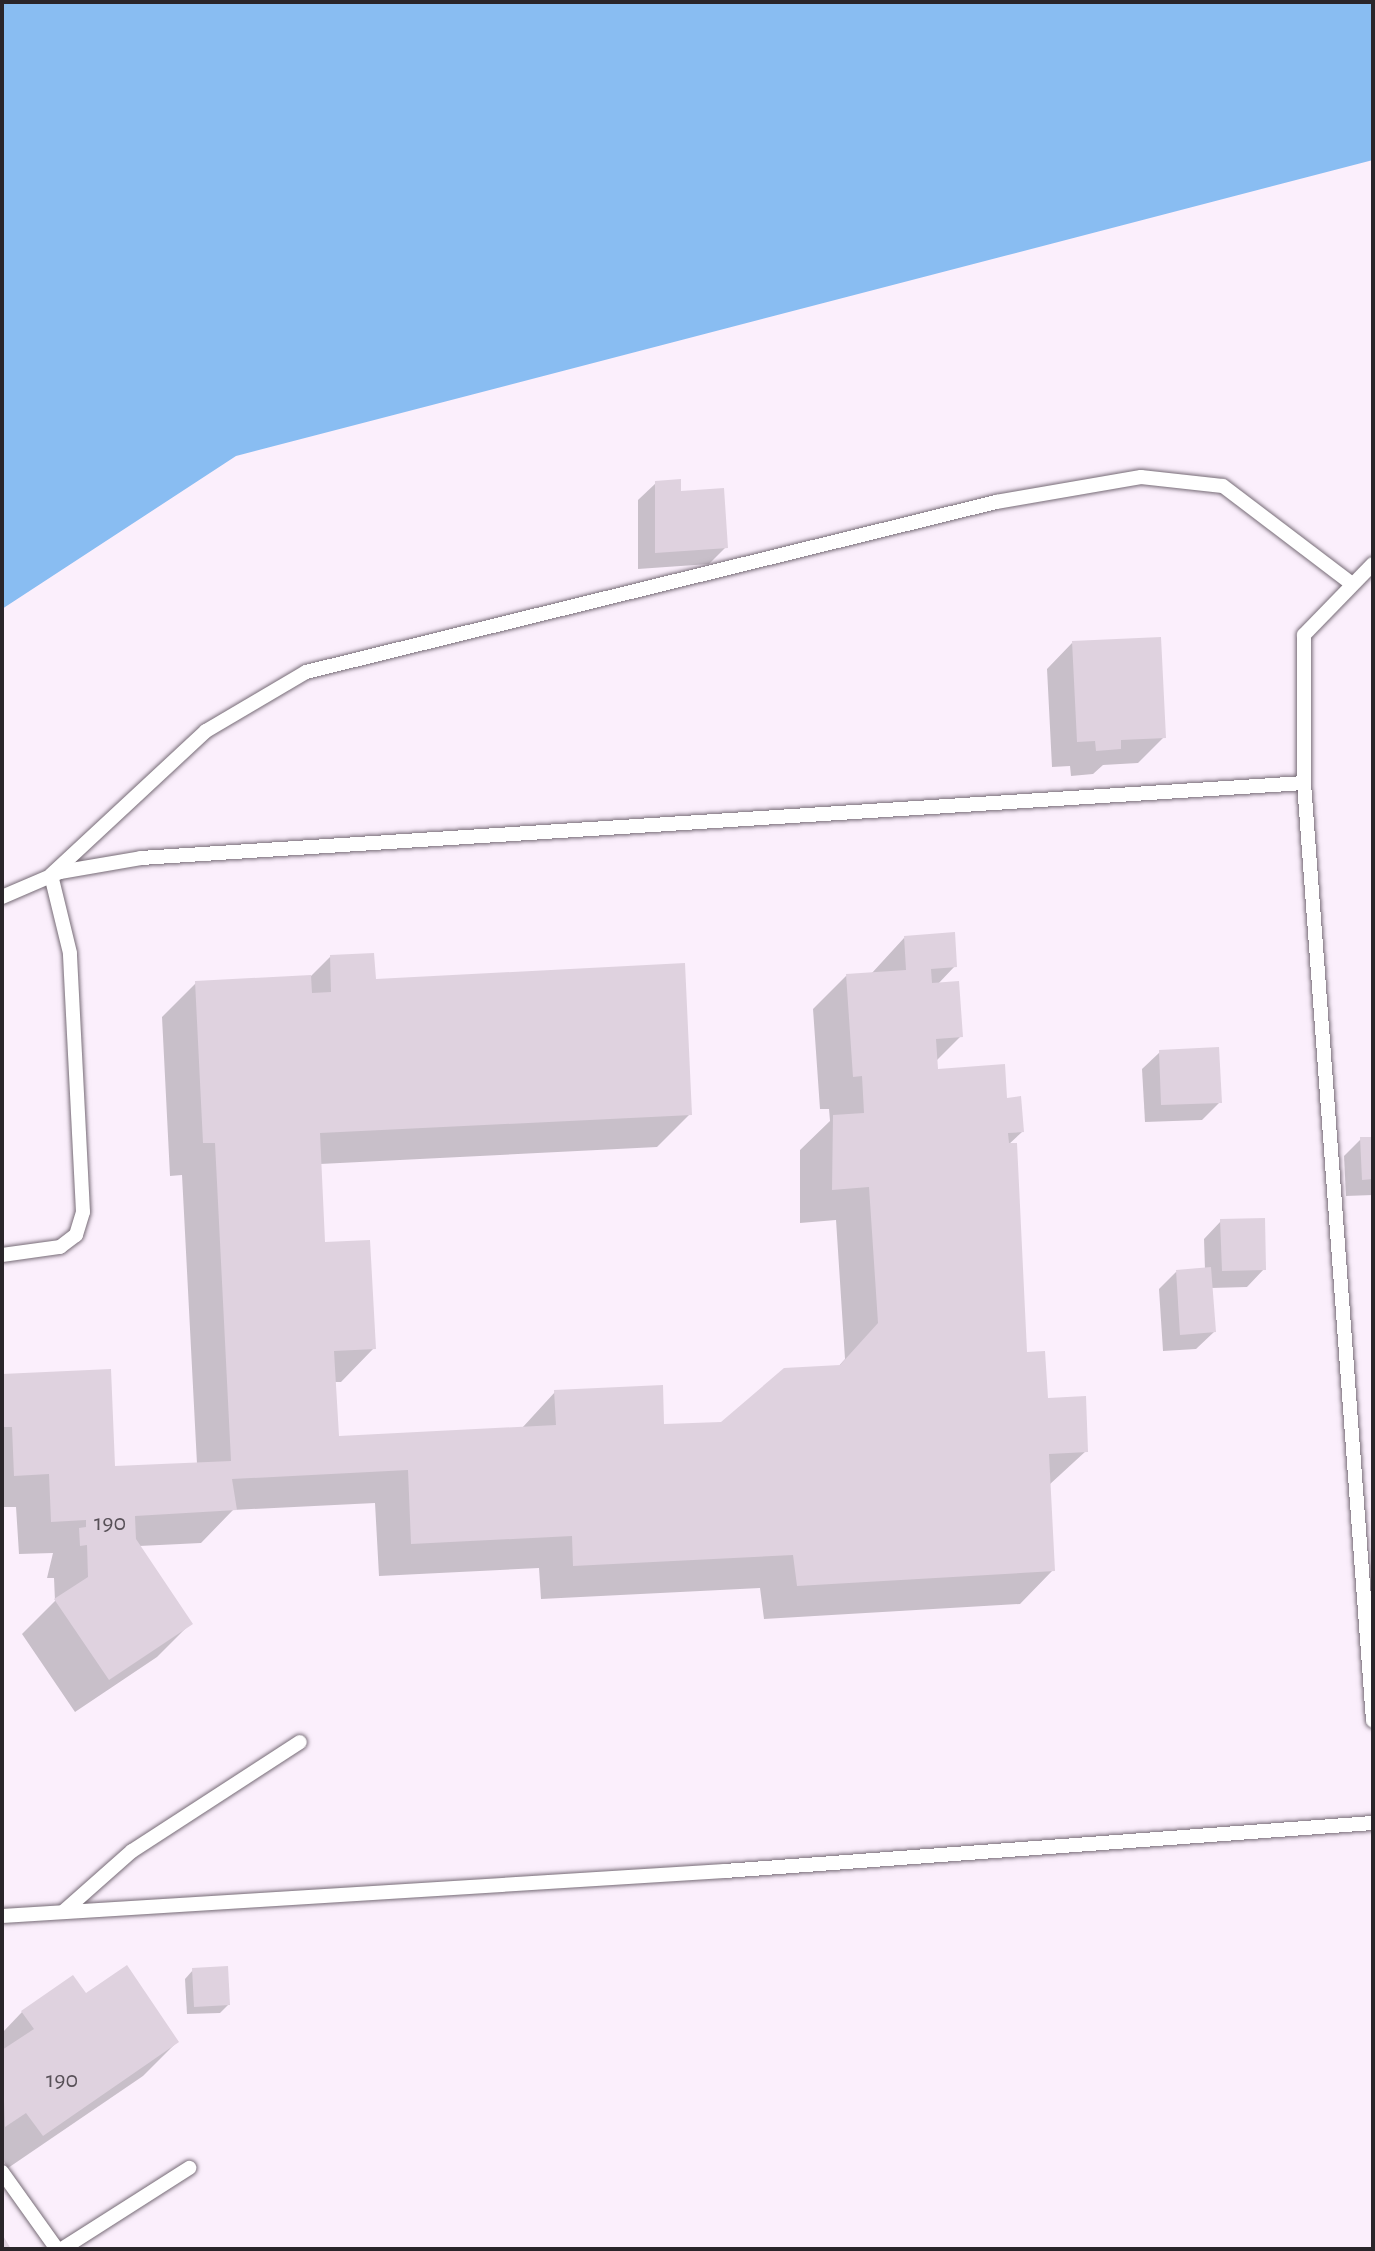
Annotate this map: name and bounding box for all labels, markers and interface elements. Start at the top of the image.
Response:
house number: 190 [94,1510,126,1538]
house number: 190 [46,2067,78,2095]

